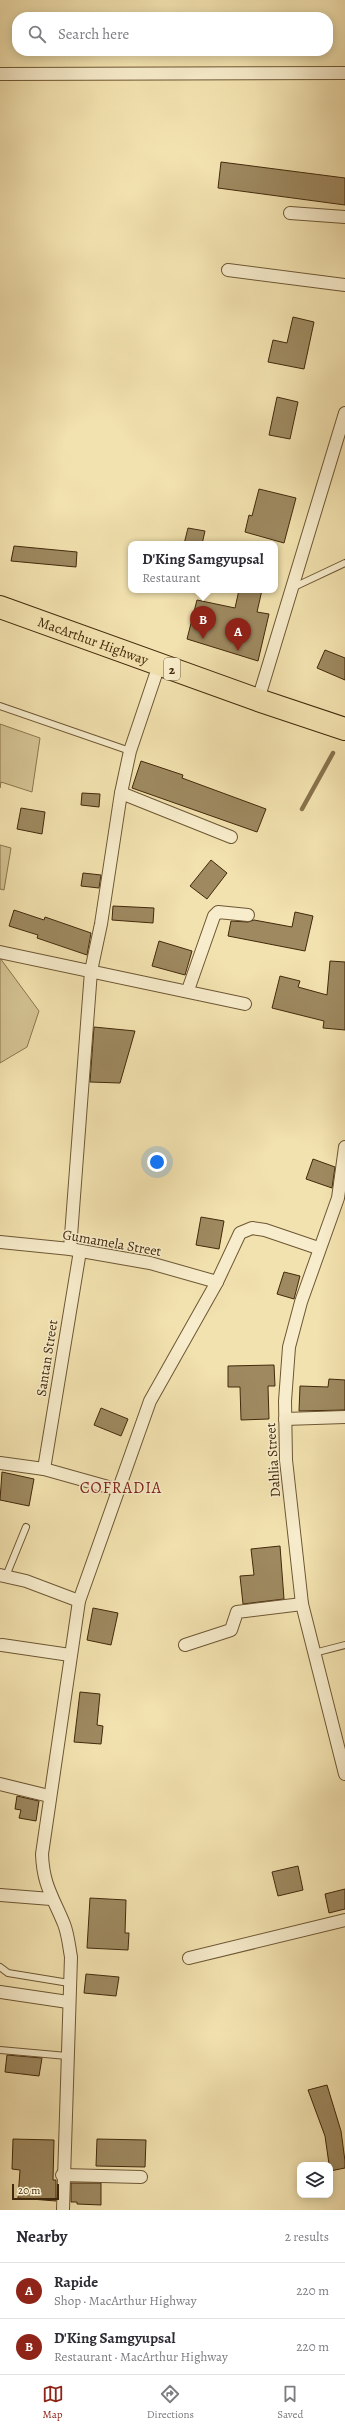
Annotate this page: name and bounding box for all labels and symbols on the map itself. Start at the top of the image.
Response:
pin: B [190,606,216,639]
street label: MacArthur Highway [35,612,152,669]
pin: A [225,618,251,651]
road number: 2 [164,658,180,680]
your location [147,1152,167,1172]
street label: Gumamela Street [61,1225,163,1261]
street label: Santan Street [32,1318,62,1398]
street label: Dahlia Street [261,1422,285,1498]
district label: COFRADIA [80,1477,162,1499]
scale bar [12,2182,59,2201]

